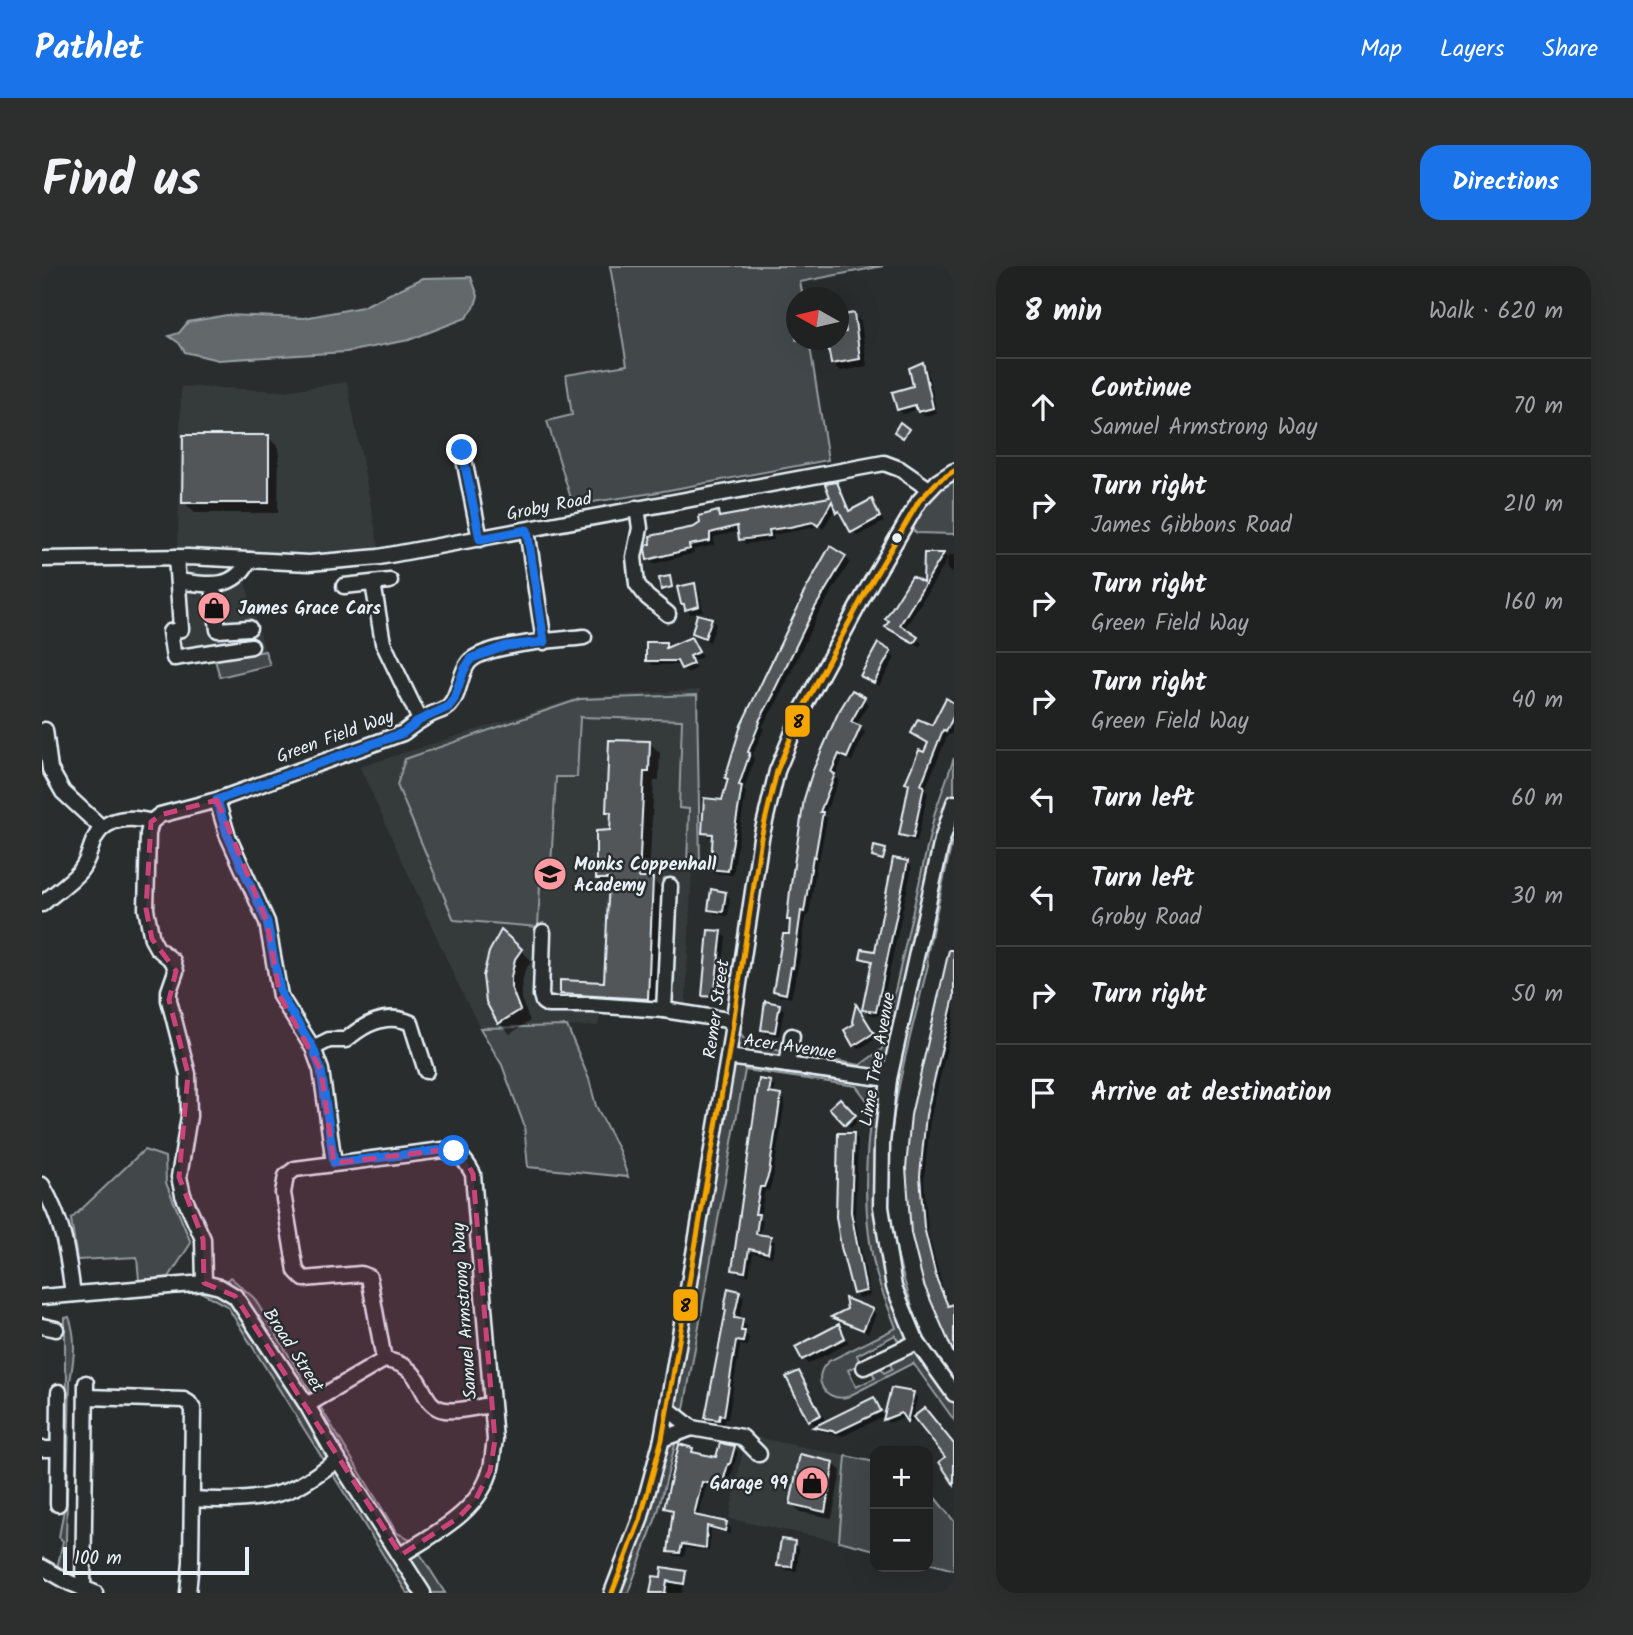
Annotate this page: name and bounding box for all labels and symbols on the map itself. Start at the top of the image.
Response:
north arrow [786,287,849,350]
route end [446,434,477,465]
street label: Groby Road [504,485,595,530]
unlabelled marker [890,531,904,545]
shop icon: James Grace Cars [195,589,233,627]
place label: James Grace Cars [238,595,382,624]
street label: Green Field Way [273,703,399,772]
line badge: 8 [784,704,811,738]
text: 8 [792,708,804,738]
place label: Monks Coppenhall Academy [574,851,717,901]
school or university icon: Monks Coppenhall Academy [531,855,569,893]
street label: Remer Street [696,957,739,1061]
street label: Lime Tree Avenue [852,990,905,1129]
street label: Acer Avenue [742,1027,838,1068]
route start [438,1135,469,1166]
street label: Samuel Armstrong Way [445,1221,486,1400]
line badge: 8 [672,1288,699,1322]
text: 8 [679,1292,691,1322]
street label: Broad Street [254,1303,332,1400]
shop icon: Garage 99 [793,1464,831,1502]
place label: Garage 99 [710,1470,788,1499]
scale bar [63,1544,248,1576]

